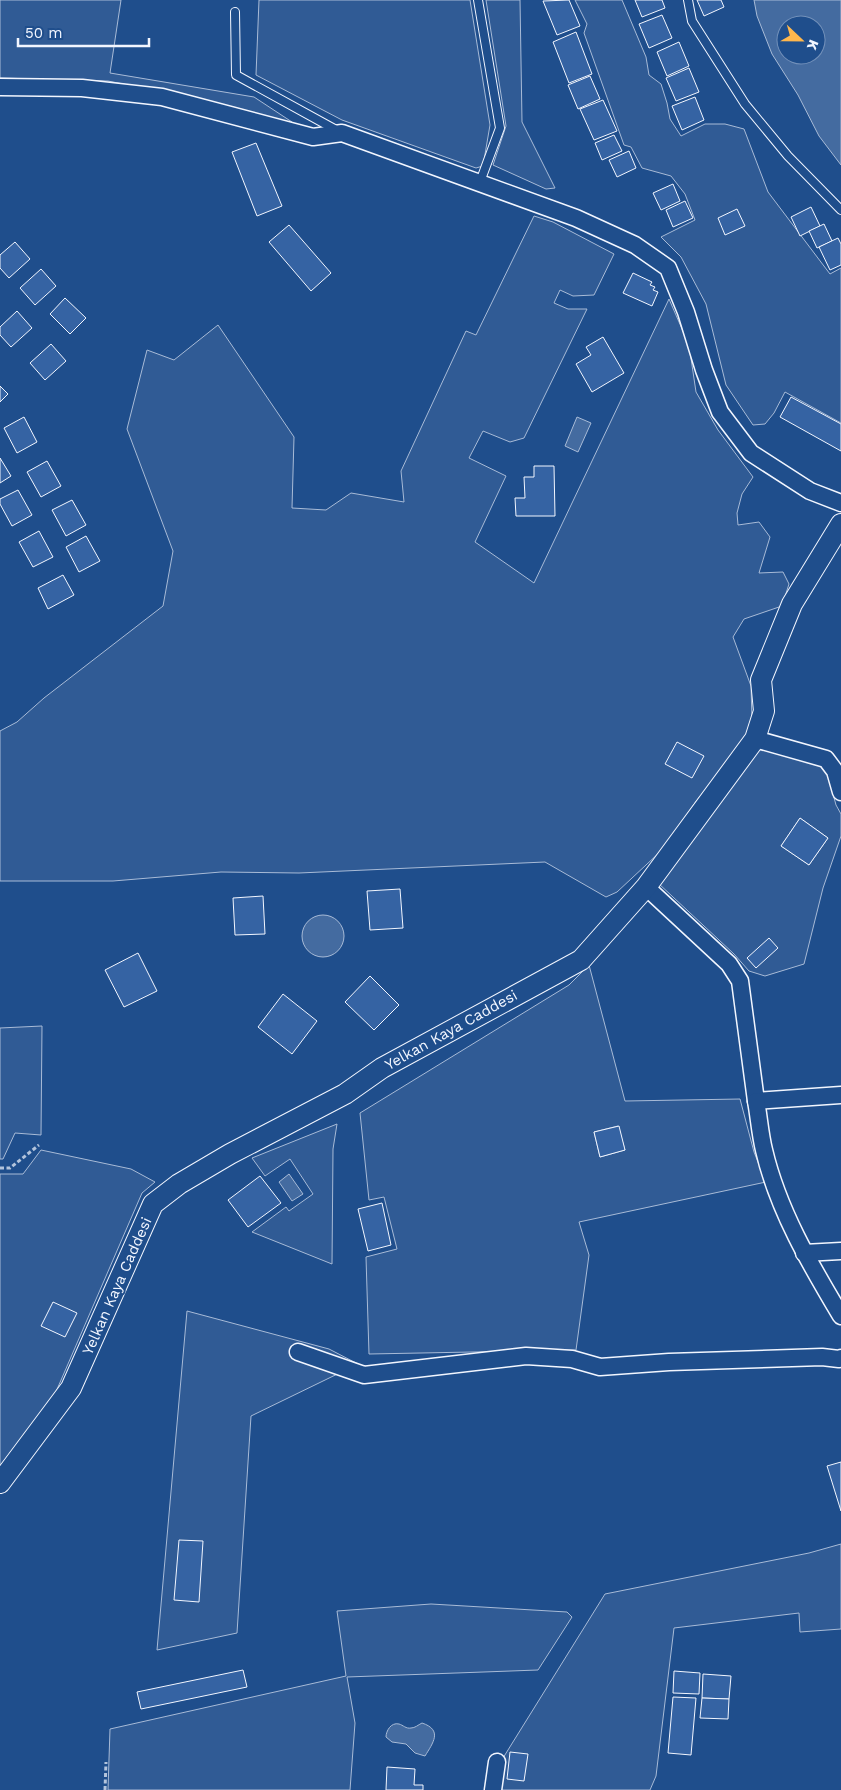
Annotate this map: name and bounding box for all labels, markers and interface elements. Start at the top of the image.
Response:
scale bar [18,15,149,47]
north arrow [776,15,826,65]
text: 50 m [25,24,62,42]
text: K [804,37,822,53]
street label: Yelkan Kaya Caddesi [382,986,520,1074]
street label: Yelkan Kaya Caddesi [79,1214,155,1358]

